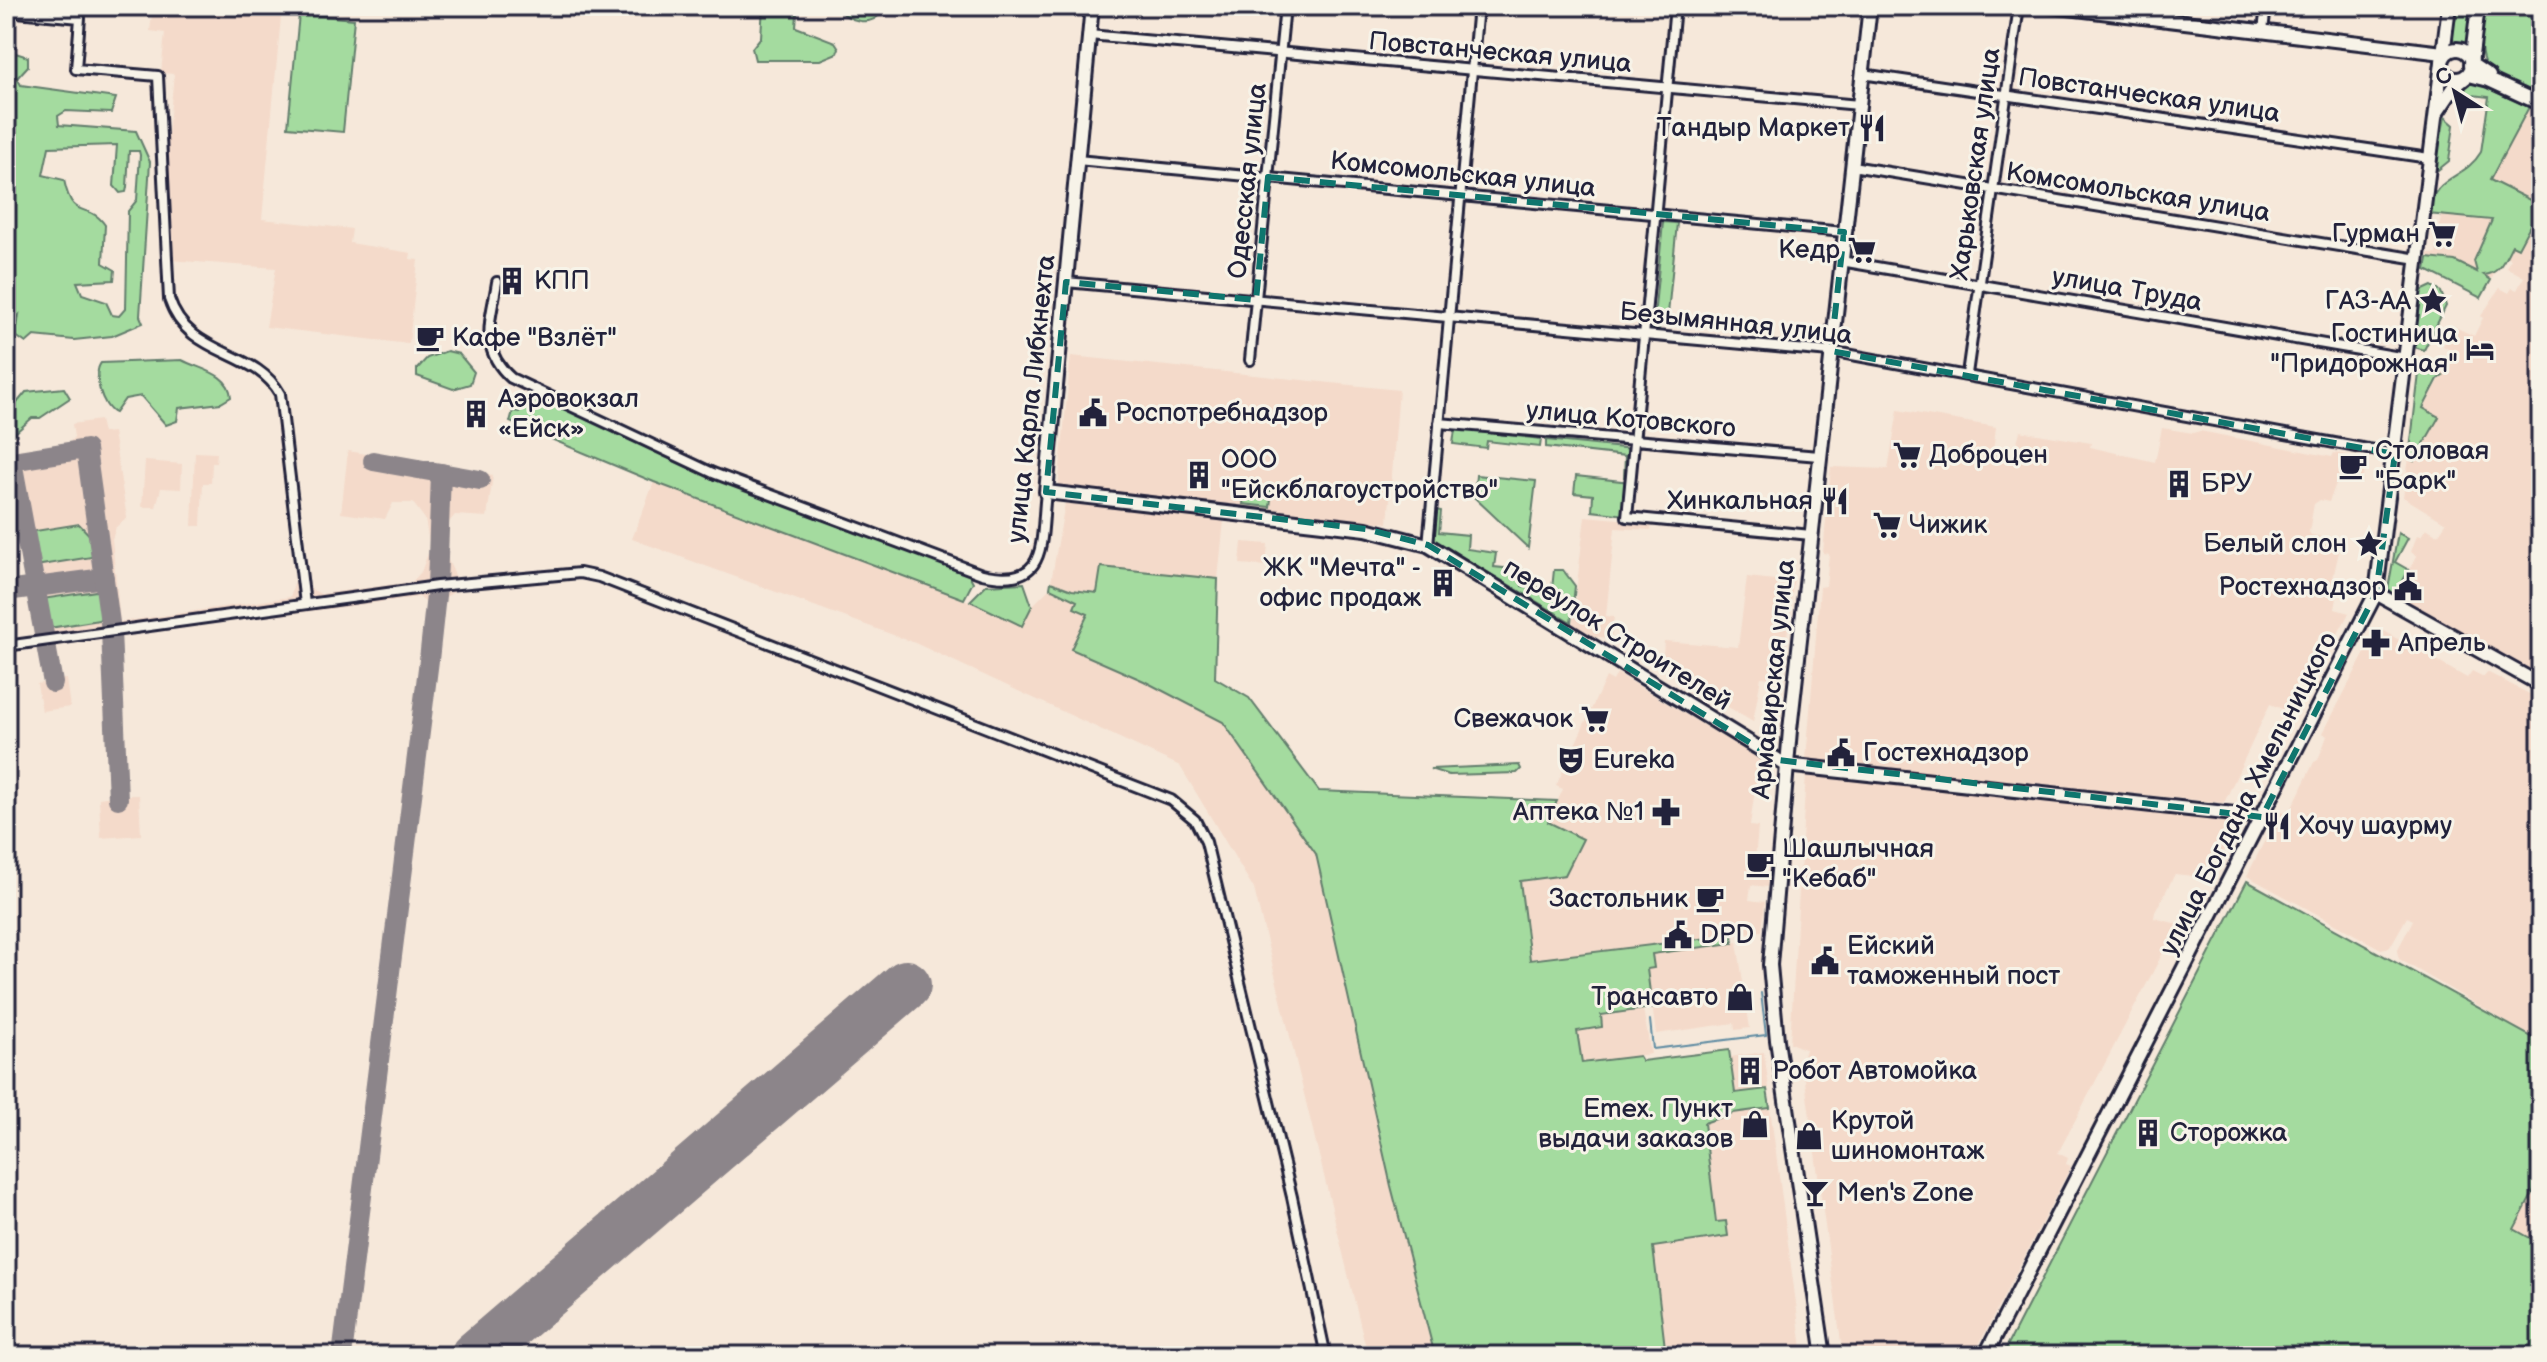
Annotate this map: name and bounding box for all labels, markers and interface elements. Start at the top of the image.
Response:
street label: Повстанческая улица [1367,26,1633,80]
street label: Харьковская улица [1944,46,2008,282]
north arrow [2415,52,2495,132]
street label: Повстанческая улица [2016,62,2282,130]
text: С [2430,62,2458,92]
street label: Одесская улица [1222,82,1274,280]
place label: Тандыр Маркет [1656,113,1850,144]
restaurant icon: Тандыр Маркет [1857,113,1887,143]
street label: Комсомольская улица [1329,146,1597,204]
street label: Комсомольская улица [2004,157,2272,229]
place label: Гурман [2332,219,2420,250]
supermarket icon: Гурман [2427,219,2457,249]
place label: Кедр [1778,235,1840,266]
supermarket icon: Кедр [1847,235,1877,265]
street label: улица Карла Либкнехта [1001,253,1063,545]
street label: улица Труда [2050,262,2204,318]
building icon: КПП [497,266,527,296]
place label: КПП [534,266,590,297]
place label: ГАЗ-АА [2325,286,2411,317]
place icon: ГАЗ-АА [2418,286,2448,316]
street label: Безымянная улица [1618,296,1854,352]
place label: Гостиница "Придорожная" [2270,319,2458,380]
cafe icon: Кафе "Взлёт" [415,323,445,353]
place label: Кафе "Взлёт" [452,323,617,354]
hotel icon: Гостиница "Придорожная" [2465,334,2495,364]
place label: Аэровокзал «Ейск» [497,384,639,445]
street label: улица Котовского [1525,395,1737,445]
public building icon: Роспотребнадзор [1078,398,1108,428]
place label: Роспотребнадзор [1115,398,1328,429]
building icon: Аэровокзал «Ейск» [461,399,491,429]
place label: Столовая "Барк" [2375,436,2489,497]
supermarket icon: Доброцен [1892,440,1922,470]
place label: Доброцен [1929,440,2048,471]
place label: ООО "Ейскблагоустройство" [1221,445,1498,506]
cafe icon: Столовая "Барк" [2338,451,2368,481]
building icon: ООО "Ейскблагоустройство" [1184,460,1214,490]
building icon: БРУ [2164,469,2194,499]
place label: БРУ [2201,469,2252,500]
place label: Хинкальная [1667,486,1813,517]
restaurant icon: Хинкальная [1820,486,1850,516]
supermarket icon: Чижик [1872,510,1902,540]
place label: Чижик [1909,510,1987,541]
place label: Белый слон [2203,529,2347,560]
place icon: Белый слон [2354,529,2384,559]
street label: переулок Строителей [1497,552,1737,718]
place label: ЖК "Мечта" - офис продаж [1260,553,1422,614]
street label: Армавирская улица [1746,558,1802,801]
building icon: ЖК "Мечта" - офис продаж [1428,568,1458,598]
place label: Ростехнадзор [2218,572,2386,603]
public building icon: Ростехнадзор [2393,572,2423,602]
street label: улица Богдана Хмельницкого [2154,627,2344,961]
pharmacy icon: Апрель [2361,628,2391,658]
place label: Апрель [2397,628,2486,659]
place label: Свежачок [1453,704,1573,735]
supermarket icon: Свежачок [1580,704,1610,734]
public building icon: Гостехнадзор [1826,738,1856,768]
place label: Гостехнадзор [1863,738,2029,769]
theatre icon: Eureka [1556,745,1586,775]
place label: Eureka [1593,745,1675,776]
place label: Аптека №1 [1512,797,1644,828]
pharmacy icon: Аптека №1 [1651,797,1681,827]
restaurant icon: Хочу шаурму [2262,811,2292,841]
place label: Хочу шаурму [2299,811,2452,842]
place label: Шашлычная "Кебаб" [1782,834,1934,895]
cafe icon: Шашлычная "Кебаб" [1745,849,1775,879]
place label: Застольник [1549,884,1688,915]
cafe icon: Застольник [1695,884,1725,914]
public building icon: DPD [1663,920,1693,950]
place label: DPD [1700,920,1754,951]
place label: Ейский таможенный пост [1847,931,2060,992]
public building icon: Ейский таможенный пост [1810,946,1840,976]
place label: Трансавто [1591,982,1718,1013]
shop icon: Трансавто [1725,982,1755,1012]
building icon: Робот Автомойка [1735,1056,1765,1086]
place label: Робот Автомойка [1772,1056,1977,1087]
place label: Emex. Пункт выдачи заказов [1538,1094,1733,1155]
place label: Крутой шиномонтаж [1831,1106,1985,1167]
shop icon: Emex. Пункт выдачи заказов [1740,1109,1770,1139]
building icon: Сторожка [2133,1118,2163,1148]
place label: Сторожка [2170,1118,2287,1149]
shop icon: Крутой шиномонтаж [1794,1121,1824,1151]
bar icon: Men's Zone [1800,1178,1830,1208]
place label: Men's Zone [1837,1178,1974,1209]

